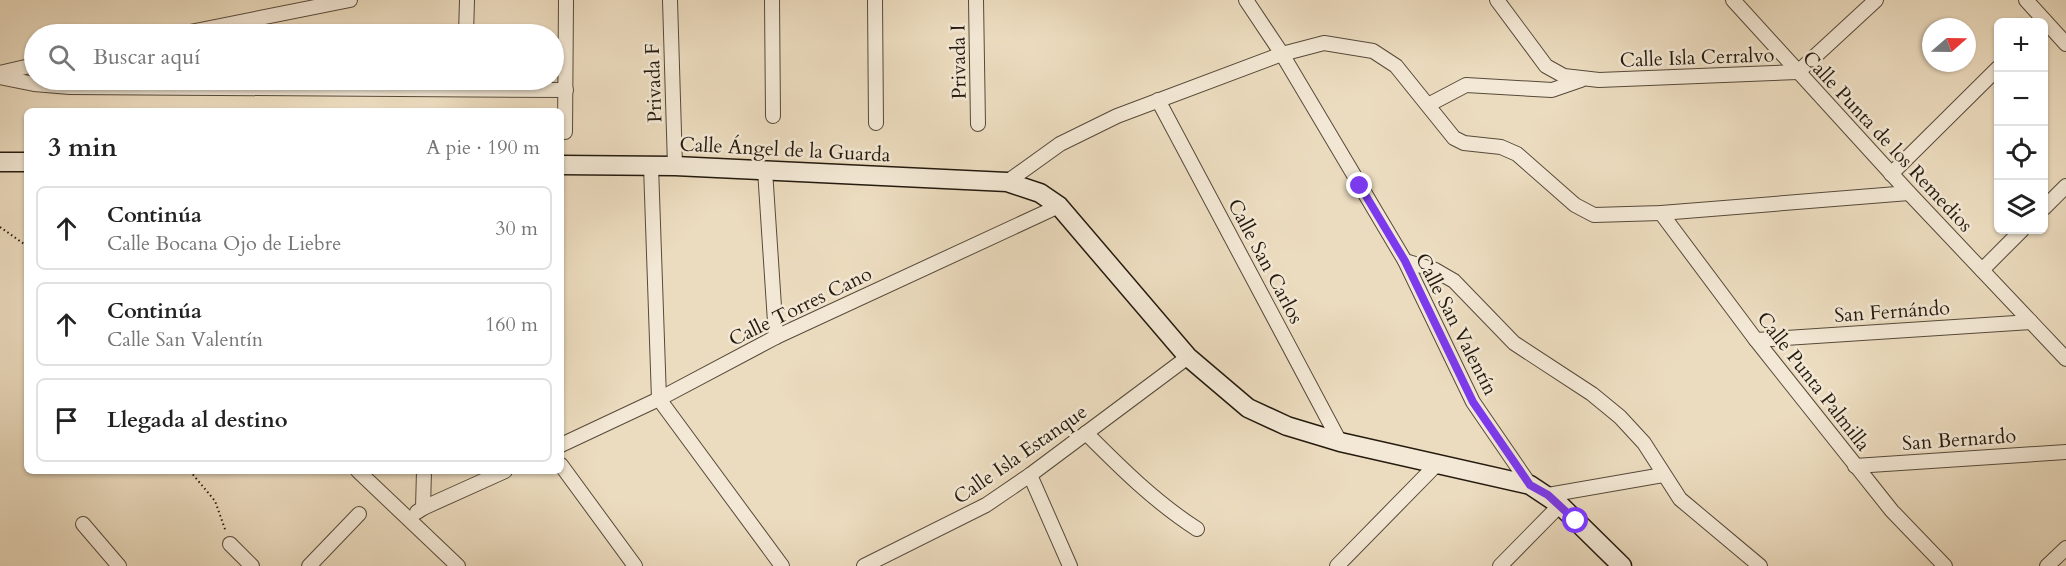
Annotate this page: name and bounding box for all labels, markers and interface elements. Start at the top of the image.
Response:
north arrow [1922,18,1976,72]
map controls [1994,18,2048,234]
button: + [1994,18,2048,72]
search box [24,24,564,90]
street label: Privada I [944,24,973,100]
icon: search [45,41,78,74]
street label: Calle Isla Cerralvo [1619,41,1775,74]
text: Buscar aquí [93,42,200,72]
street label: Privada F [639,43,668,123]
street label: Calle Punta de los Remedios [1796,45,1979,238]
button: − [1994,72,2048,126]
button: locate [1994,126,2048,180]
text: 3 min [48,130,117,165]
street label: Calle Ángel de la Guarda [679,130,891,169]
text: A pie · 190 m [426,134,540,161]
route end [1346,172,1372,198]
button: layers [1994,180,2048,234]
street label: Calle San Carlos [1221,194,1310,328]
text: Continúa [107,200,202,230]
icon: ahead [50,212,83,245]
text: 30 m [495,215,538,242]
text: Calle Bocana Ojo de Liebre [107,230,341,257]
street label: Calle San Valentín [1409,249,1504,400]
street label: Calle Torres Cano [724,260,876,353]
street label: San Fernándo [1833,294,1951,329]
text: Continúa [107,296,202,326]
street label: Calle Punta Palmilla [1751,306,1877,457]
icon: ahead [50,308,83,341]
text: 160 m [485,311,538,338]
text: Calle San Valentín [107,326,263,353]
street label: Calle Isla Estanque [948,398,1092,511]
icon: arrive [50,404,83,437]
text: Llegada al destino [107,405,288,435]
street label: San Bernardo [1901,422,2017,457]
route start [1562,507,1588,533]

